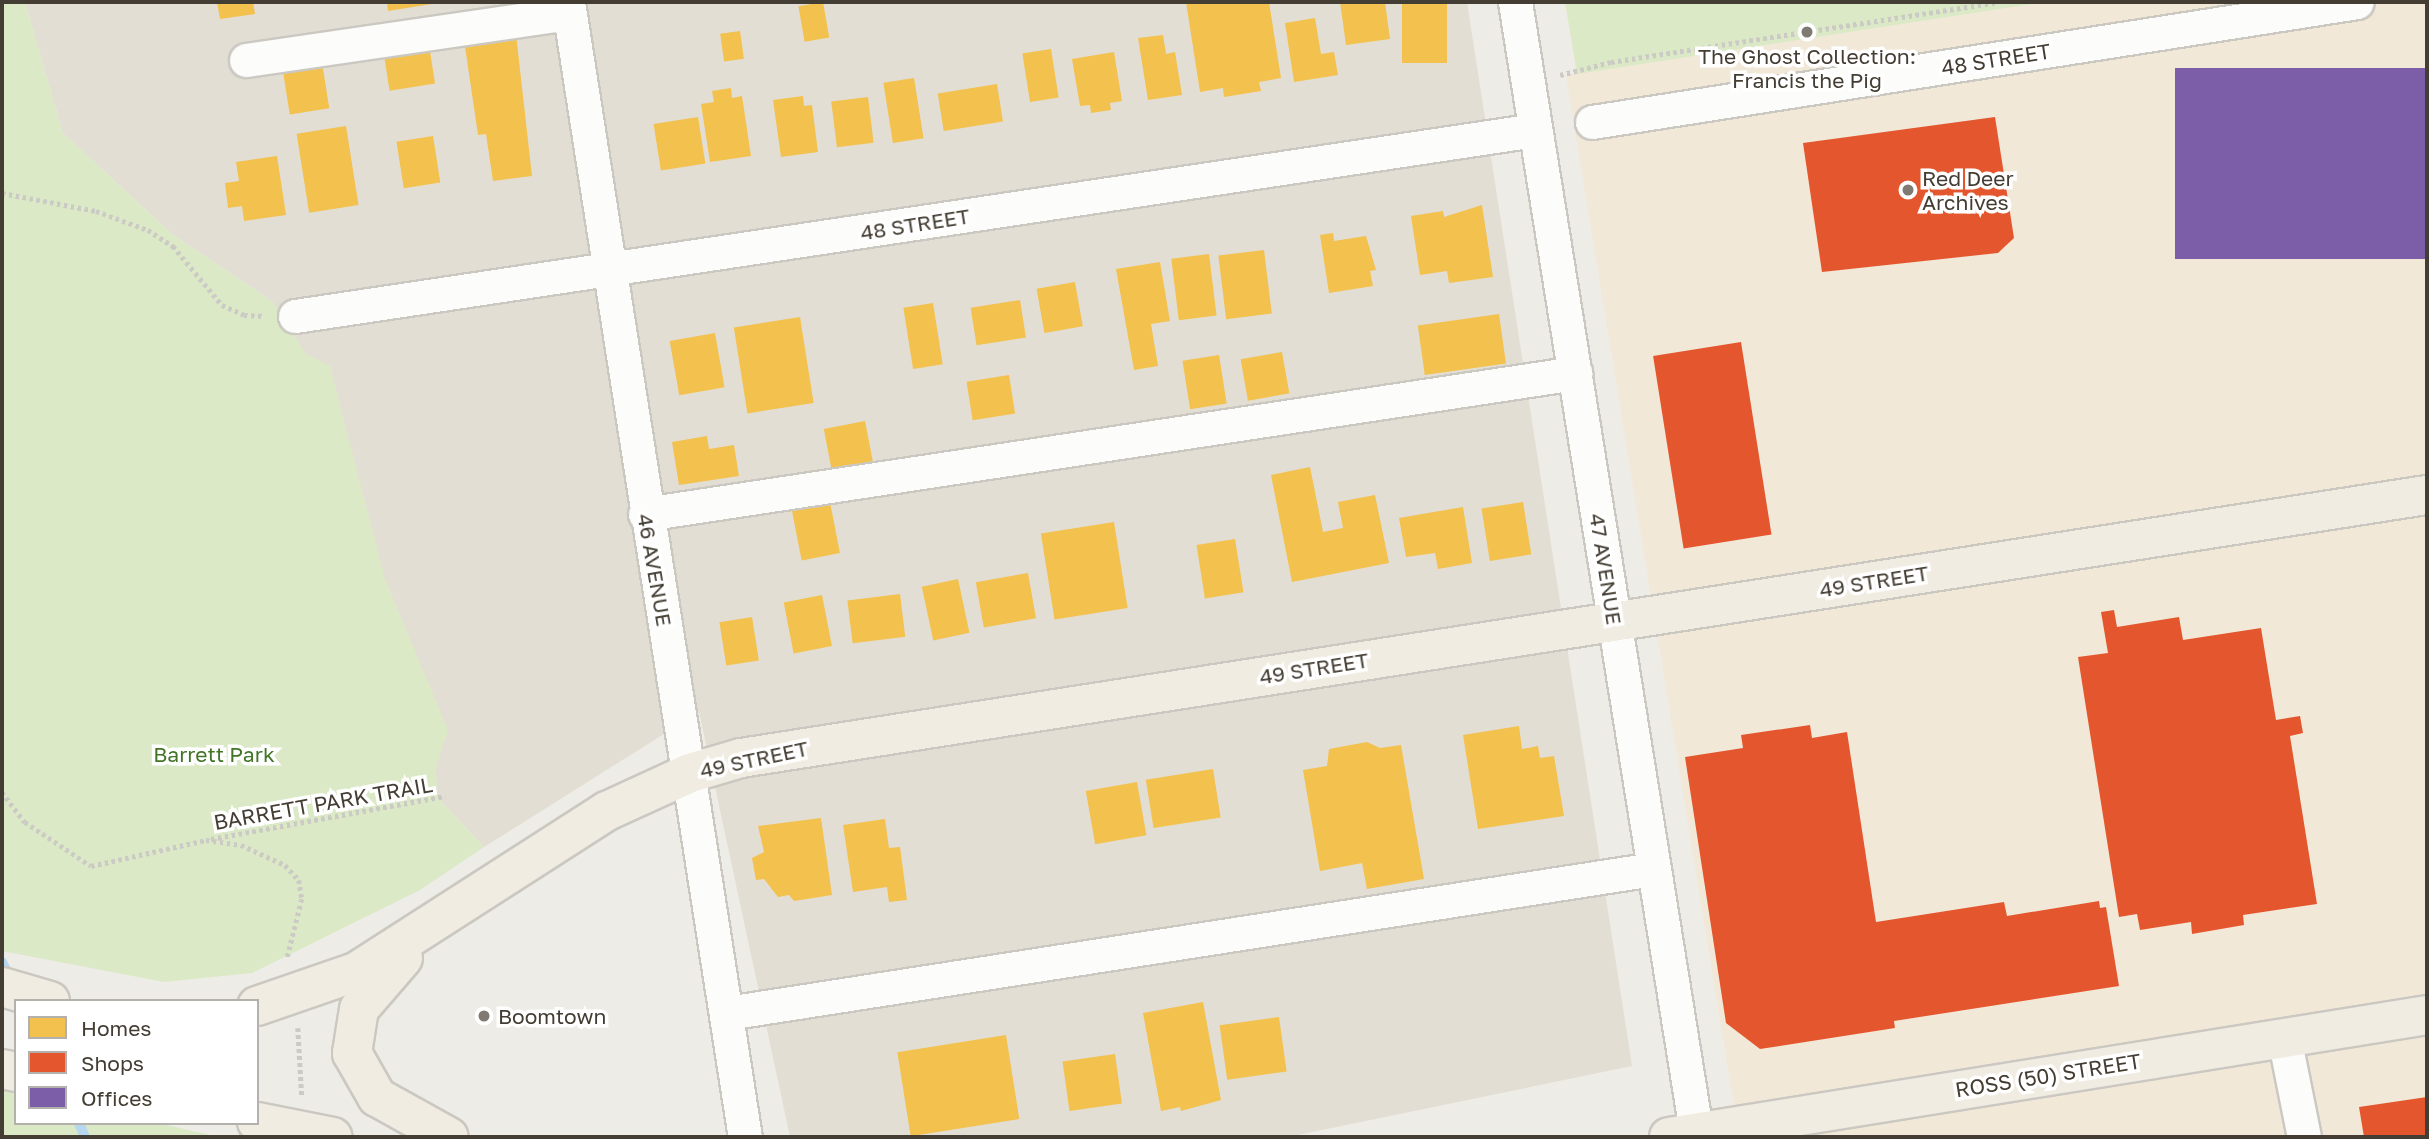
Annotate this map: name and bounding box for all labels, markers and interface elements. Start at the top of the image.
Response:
marker: The Ghost Collection: Francis the Pig [1799,24,1815,40]
street label: 48 STREET [1940,38,2052,80]
place label: The Ghost Collection: Francis the Pig [1698,43,1916,93]
place label: Red Deer Archives [1922,165,2014,215]
marker: Red Deer Archives [1900,182,1916,198]
street label: 48 STREET [859,203,971,245]
street label: 46 AVENUE [633,512,677,628]
street label: 47 AVENUE [1585,512,1627,626]
street label: 49 STREET [1818,560,1930,602]
street label: 49 STREET [1258,647,1370,689]
street label: 49 STREET [698,735,810,783]
park label: Barrett Park [153,741,275,767]
street label: BARRETT PARK TRAIL [212,771,434,835]
legend [14,999,259,1125]
place label: Boomtown [498,1003,606,1029]
marker: Boomtown [476,1008,492,1024]
text: Homes [81,1015,151,1041]
street label: ROSS (50) STREET [1953,1048,2143,1102]
text: Shops [81,1050,144,1076]
text: Offices [81,1085,152,1111]

